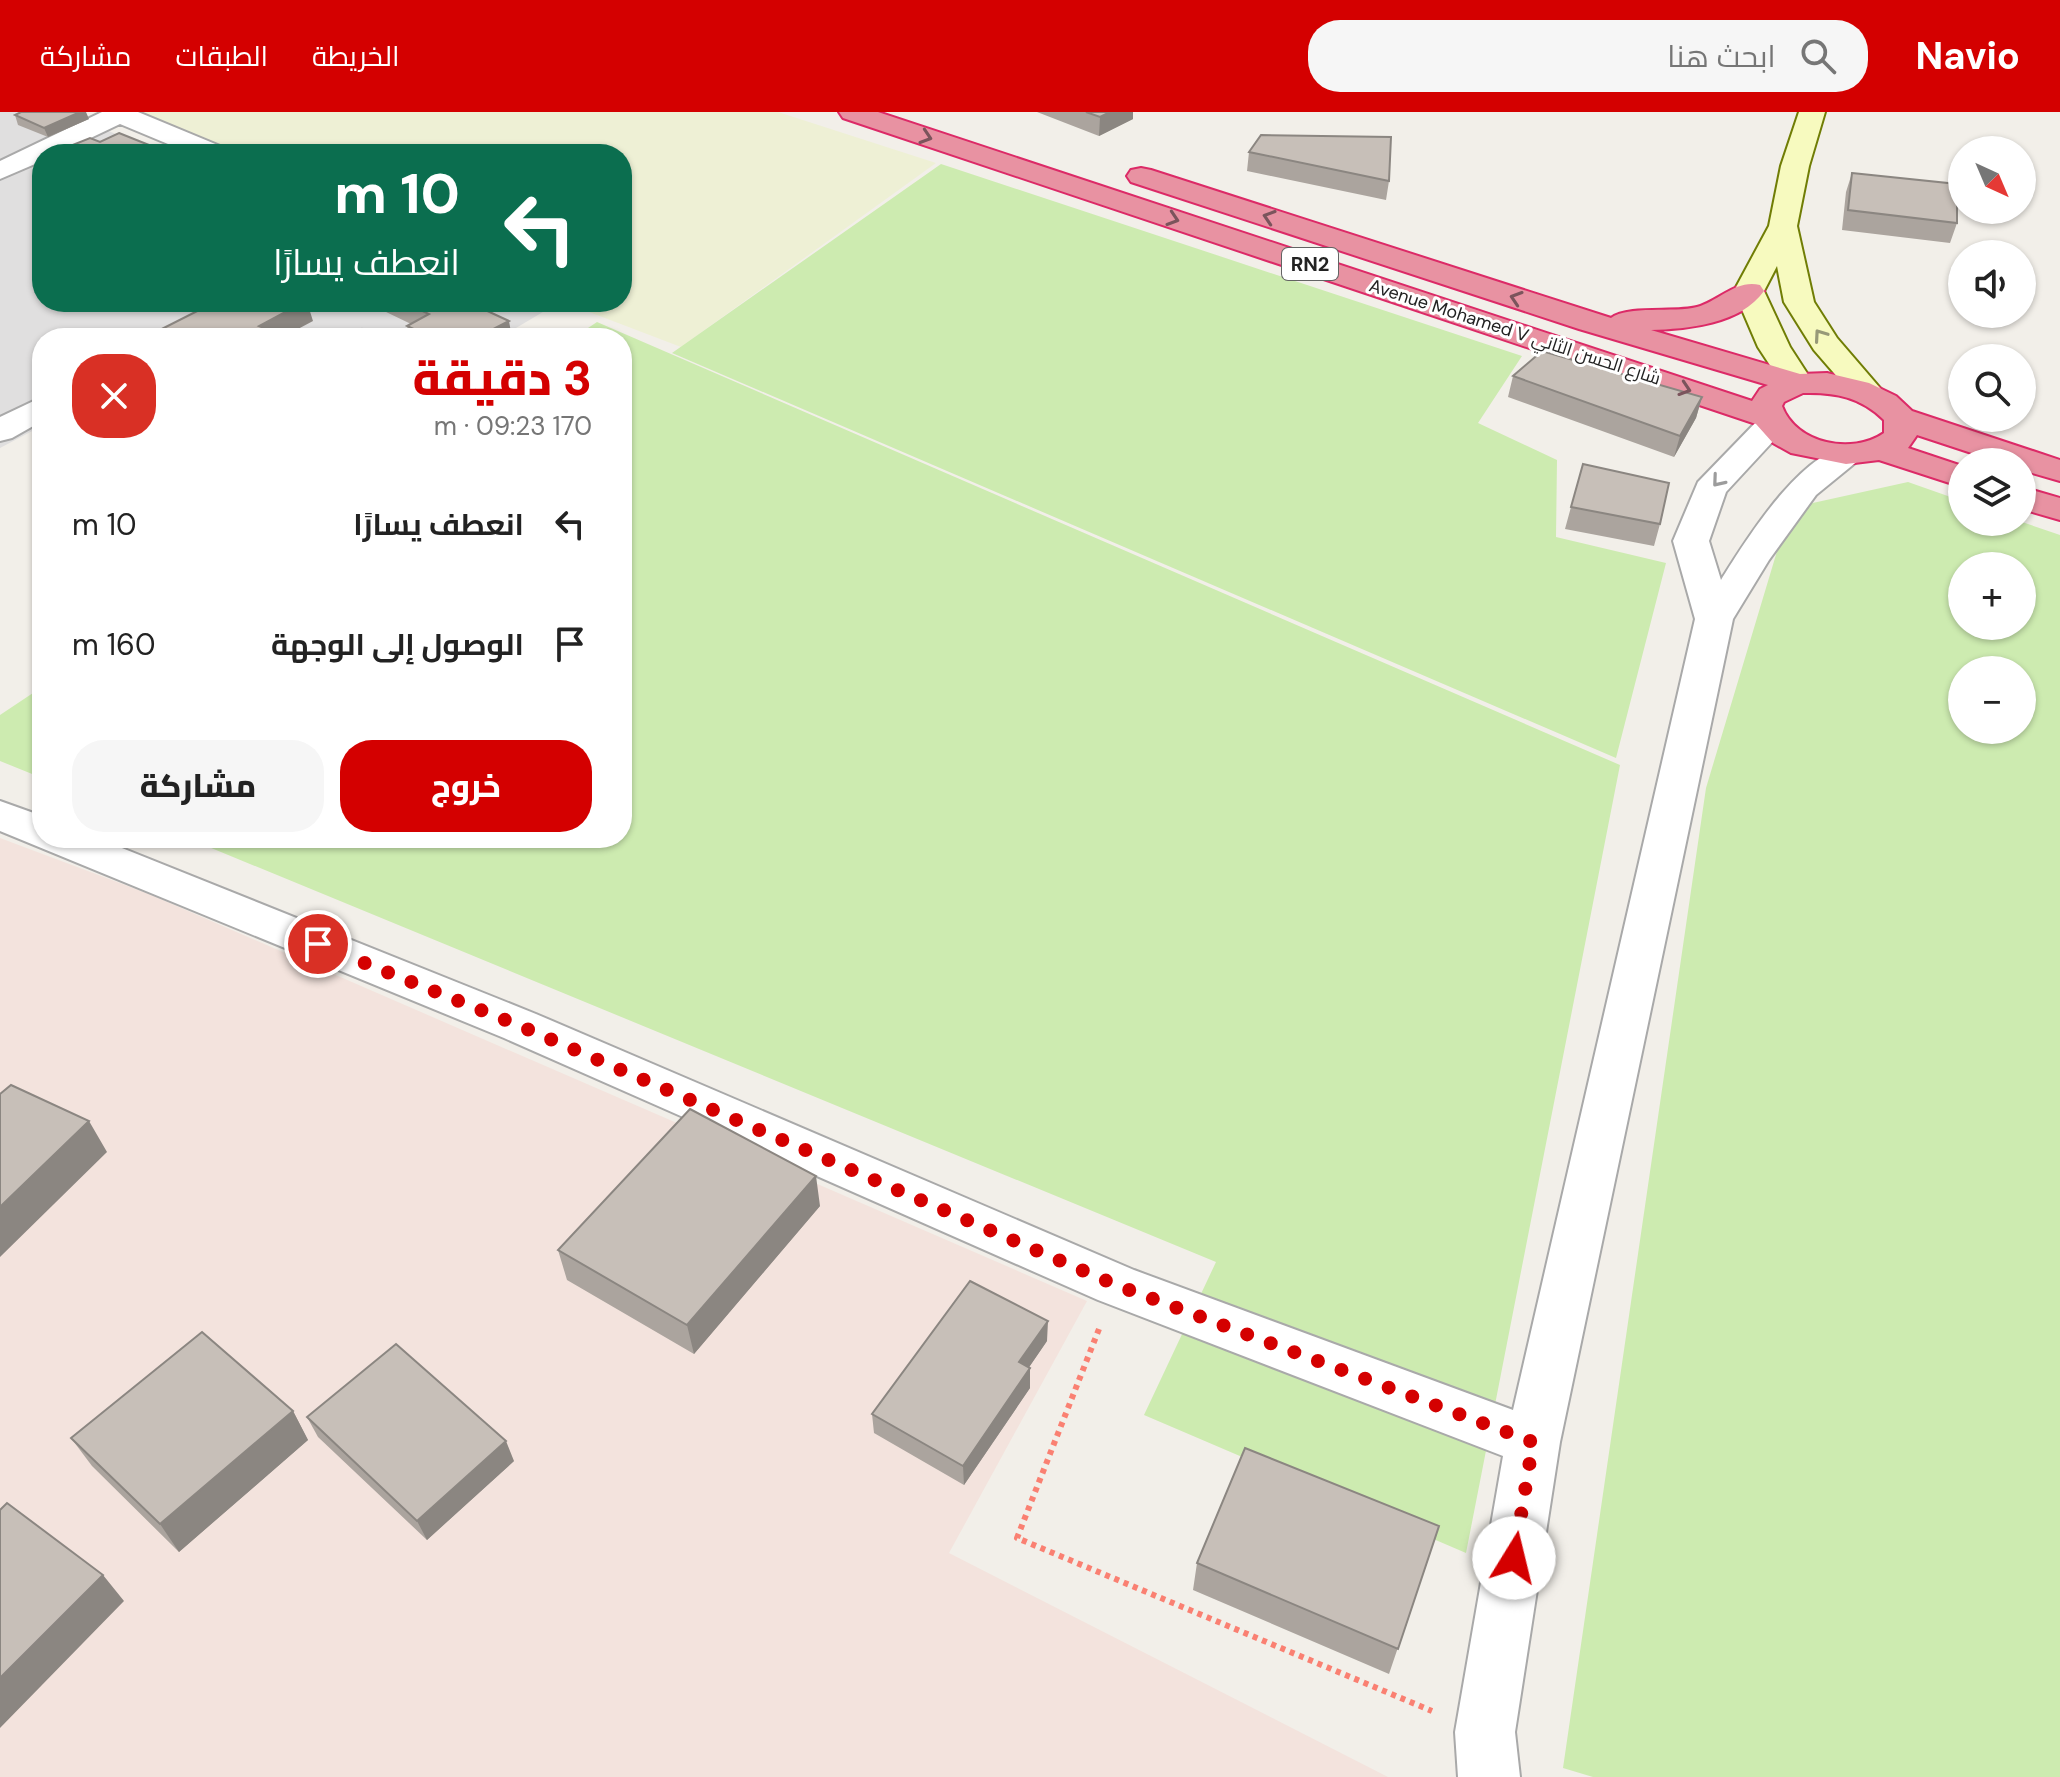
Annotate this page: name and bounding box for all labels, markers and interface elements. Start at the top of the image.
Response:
search box [1308,20,1868,92]
text: Navio [1916,31,2020,81]
icon: search [1796,34,1840,78]
text: ابحث هنا [1667,37,1776,76]
text: مشاركة [40,38,131,75]
text: الطبقات [175,38,268,75]
text: الخريطة [312,38,399,75]
one-way arrow [918,127,932,143]
north arrow [1948,136,2036,224]
map controls [1948,136,2036,744]
text: 10 m [334,157,460,230]
icon: left [488,176,592,280]
one-way arrow [1165,209,1179,225]
one-way arrow [1262,211,1276,227]
text: انعطف يسارًا [273,239,460,286]
button: sound [1948,240,2036,328]
road number: RN2 [1282,248,1338,280]
street label: Avenue Mohamed V شارع الحسن الثاني [1366,273,1664,392]
one-way arrow [1509,291,1523,307]
one-way arrow [1815,330,1830,344]
button: search [1948,344,2036,432]
text: 3 دقيقة [412,347,592,410]
button: close [72,354,156,438]
one-way arrow [1678,380,1692,396]
text: 170 m · 09:23 [434,409,592,443]
button: layers [1948,448,2036,536]
one-way arrow [1713,472,1728,486]
icon: left [548,502,592,546]
text: 10 m [72,505,137,544]
text: انعطف يسارًا [353,505,524,544]
button: + [1948,552,2036,640]
icon: arrive [548,622,592,666]
text: 160 m [72,625,155,664]
text: الوصول إلى الوجهة [271,625,524,664]
button: − [1948,656,2036,744]
button: مشاركة [72,740,324,832]
button: خروج [340,740,592,832]
pin [284,910,352,978]
icon: arrive [296,922,340,966]
position arrow [1472,1516,1556,1600]

